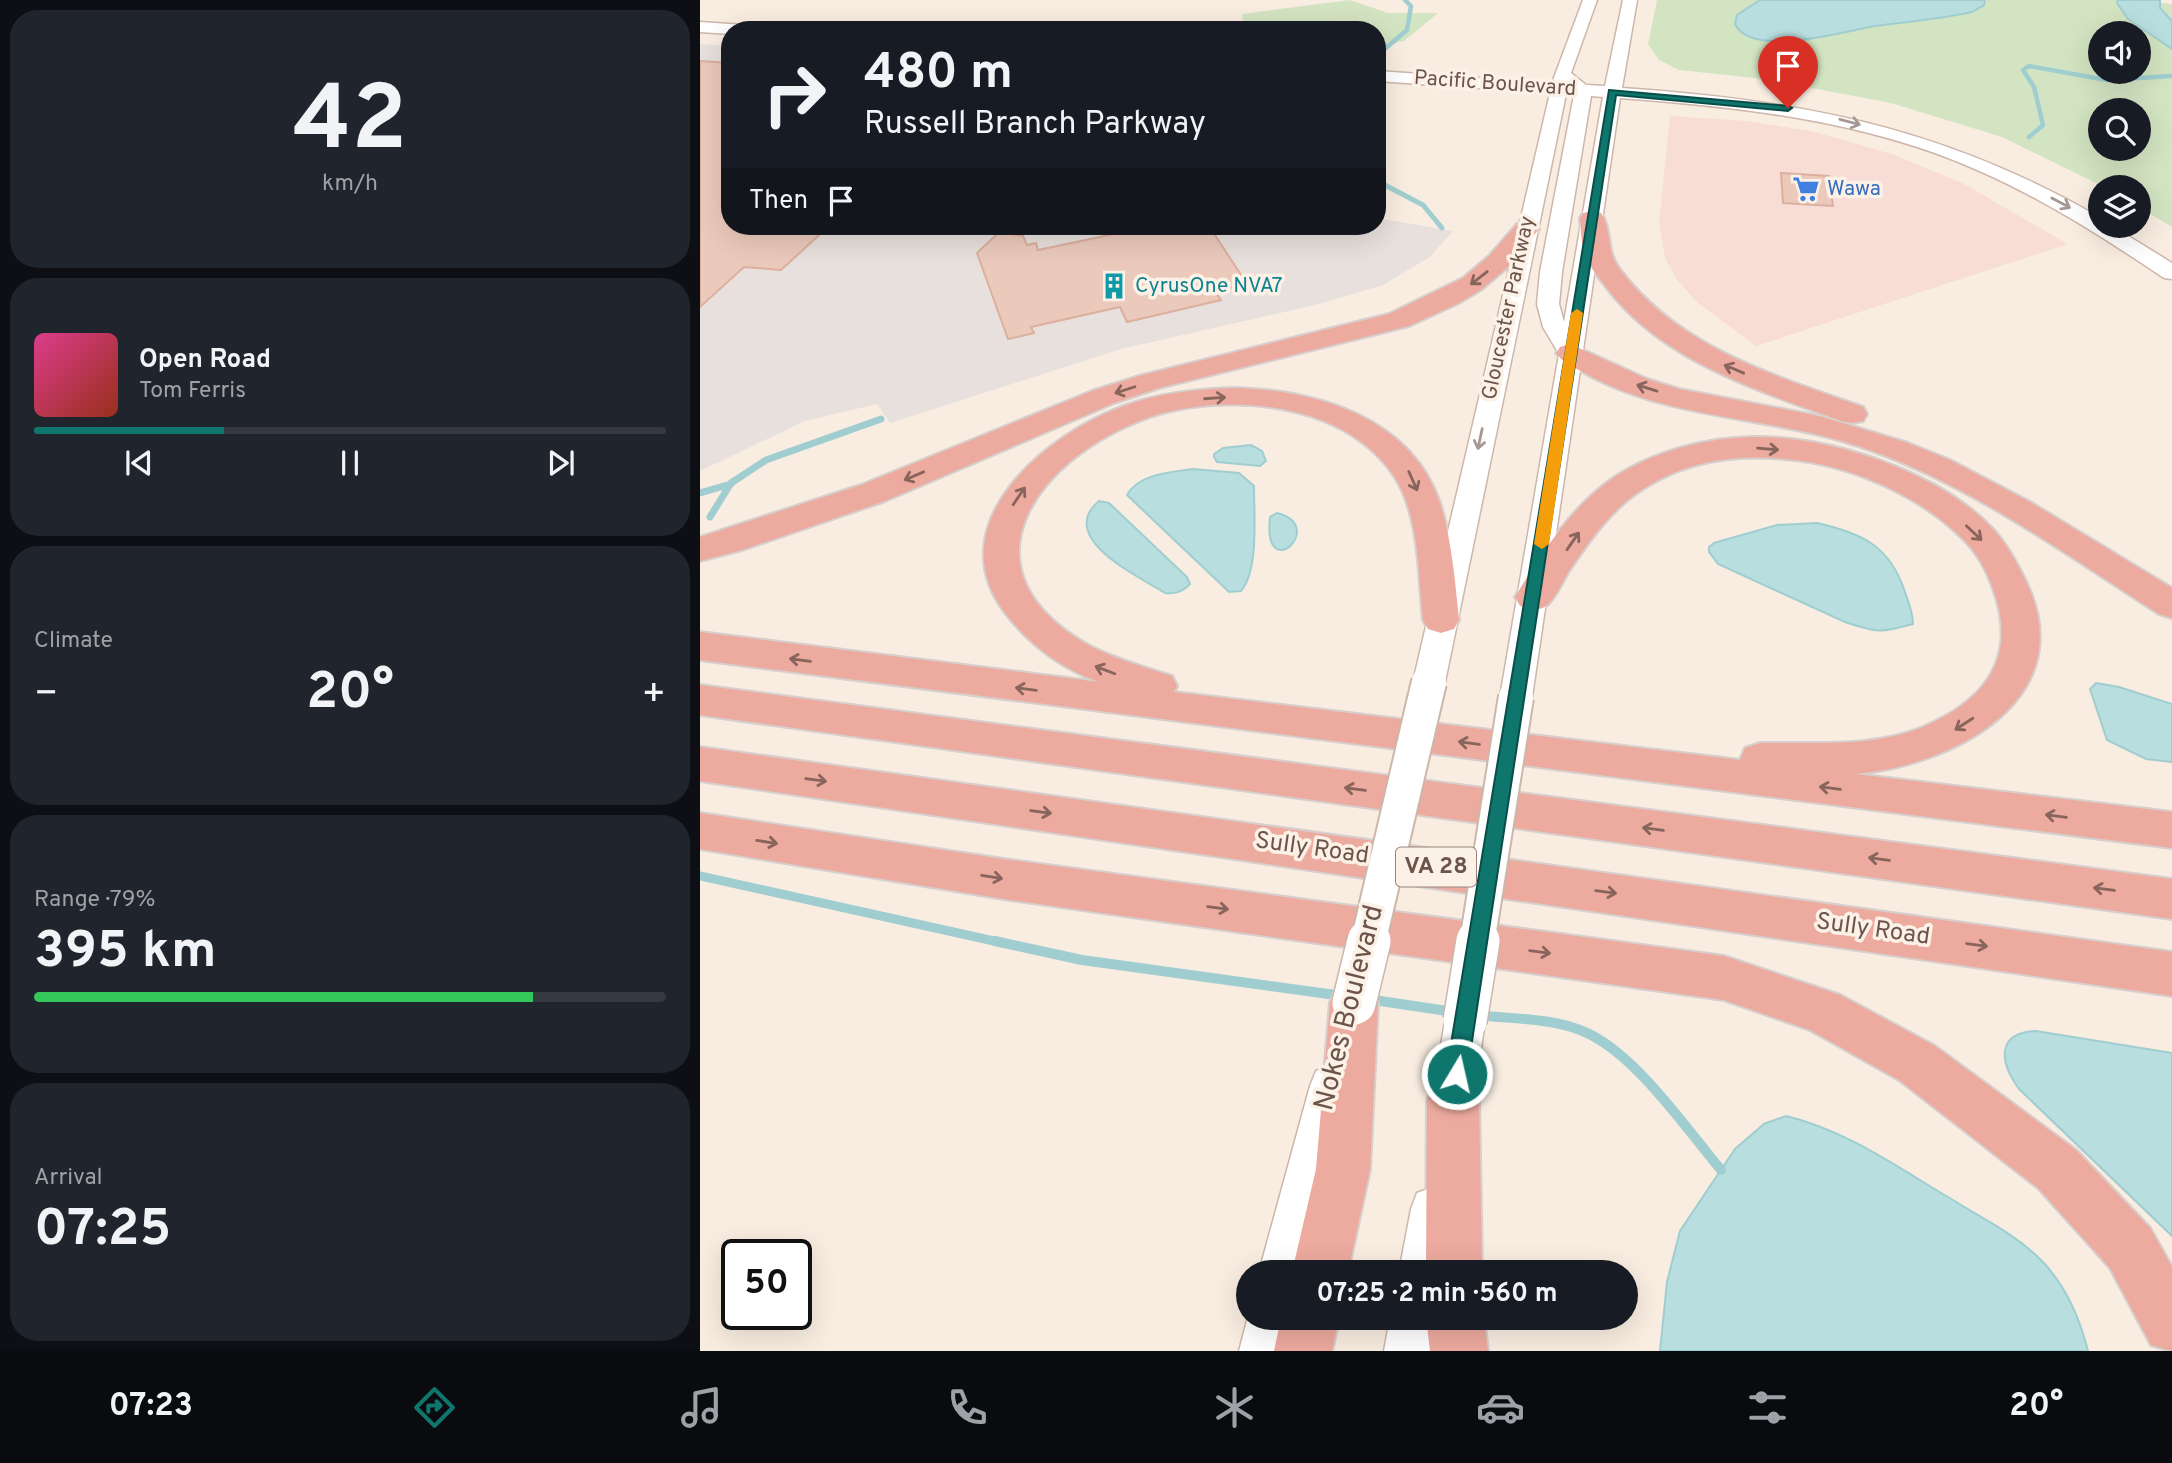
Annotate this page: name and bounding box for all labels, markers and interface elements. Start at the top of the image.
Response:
map controls [2088,21,2151,238]
button: sound [2088,21,2151,84]
pin [1758,36,1818,108]
text: 480 m [864,44,1013,106]
icon: arrive [1769,47,1807,85]
icon: right [749,49,840,140]
street label: Pacific Boulevard [1413,65,1577,103]
text: 42 [293,67,407,182]
button: search [2088,98,2151,161]
text: Russell Branch Parkway [864,105,1206,145]
one-way arrow [1838,116,1861,129]
text: km/h [322,170,378,199]
supermarket icon: Wawa [1791,174,1821,204]
button: layers [2088,175,2151,238]
place label: Wawa [1827,176,1881,203]
icon: arrive [822,182,860,220]
text: Then [749,185,808,218]
one-way arrow [2050,197,2071,211]
street label: Gloucester Parkway [1476,214,1542,402]
one-way arrow [1471,270,1489,286]
building icon: CyrusOne NVA7 [1099,271,1129,301]
place label: CyrusOne NVA7 [1135,273,1283,300]
text: Open Road [139,344,271,377]
one-way arrow [1724,362,1745,375]
text: Tom Ferris [139,377,246,406]
one-way arrow [1637,381,1659,394]
one-way arrow [1114,385,1136,397]
one-way arrow [1203,391,1226,404]
one-way arrow [1473,427,1487,450]
one-way arrow [1756,443,1779,456]
icon: previous [120,444,158,482]
icon: pause [331,444,369,482]
icon: next [542,444,580,482]
one-way arrow [903,470,925,483]
one-way arrow [1407,470,1420,492]
one-way arrow [1013,487,1027,507]
one-way arrow [1966,524,1983,541]
one-way arrow [1566,532,1580,551]
text: Climate [34,627,113,656]
one-way arrow [789,653,812,666]
text: 20° [306,661,394,727]
one-way arrow [1094,663,1116,676]
text: − [34,671,59,720]
text: + [641,671,666,720]
one-way arrow [1015,682,1038,695]
one-way arrow [1954,718,1974,732]
one-way arrow [1458,737,1481,750]
one-way arrow [804,774,827,787]
one-way arrow [1819,781,1842,794]
one-way arrow [1344,782,1367,795]
one-way arrow [1030,805,1052,818]
one-way arrow [2045,809,2068,822]
one-way arrow [1643,822,1665,835]
street label: Sully Road [1253,826,1371,872]
one-way arrow [756,835,778,848]
road number: VA 28 [1396,848,1476,887]
one-way arrow [1868,853,1891,866]
one-way arrow [980,871,1003,884]
one-way arrow [2093,883,2116,896]
text: Range · 79% [34,886,156,915]
one-way arrow [1594,886,1617,899]
street label: Nokes Boulevard [1307,901,1393,1115]
one-way arrow [1206,902,1228,915]
street label: Sully Road [1814,907,1932,953]
text: 395 km [34,920,217,986]
one-way arrow [1965,939,1988,952]
one-way arrow [1528,946,1551,959]
position arrow [1420,1037,1494,1111]
text: Arrival [34,1164,103,1193]
text: 07:25 [34,1198,171,1264]
speed limit sign: 50 [721,1239,812,1330]
text: 07:25 · 2 min · 560 m [1317,1278,1557,1311]
icon: directions [410,1383,459,1432]
icon: music [677,1383,726,1432]
icon: phone [943,1383,992,1432]
icon: climate [1210,1383,1259,1432]
icon: car [1476,1383,1525,1432]
icon: filters [1743,1383,1792,1432]
text: 07:23 [109,1387,193,1427]
text: 20° [2009,1387,2063,1427]

